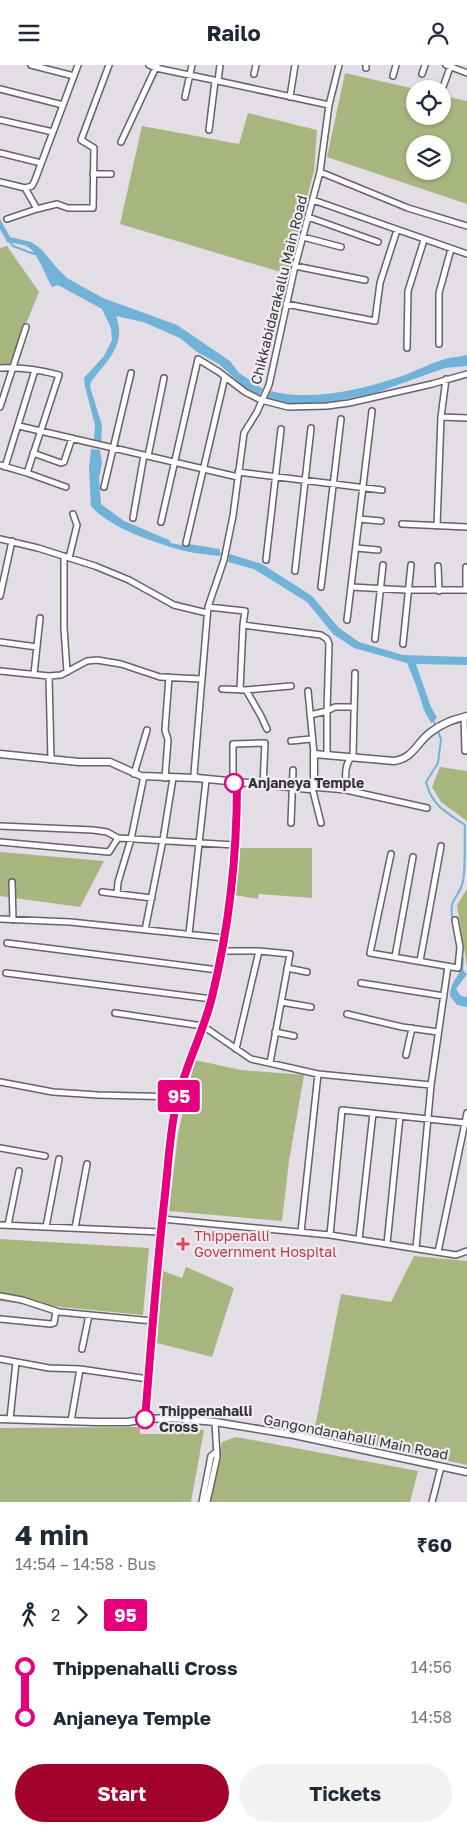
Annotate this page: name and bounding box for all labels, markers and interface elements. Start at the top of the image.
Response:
icon: menu [15,19,43,47]
text: Railo [206,19,261,46]
icon: person [424,19,452,47]
map controls [406,80,451,180]
button: locate [406,80,451,125]
button: layers [406,135,451,180]
street label: Chikkabidarakallu Main Road [247,194,310,386]
marker: Anjaneya Temple [224,773,244,793]
place label: Anjaneya Temple [248,774,364,791]
line badge: 95 [156,1080,202,1112]
text: 95 [168,1085,190,1107]
place label: Thippenalli Government Hospital [194,1227,337,1260]
marker: Thippenalli Government Hospital [176,1237,190,1251]
place label: Thippenahalli Cross [159,1402,252,1435]
marker: Thippenahalli Cross [135,1409,155,1429]
street label: Gangondanahalli Main Road [262,1410,450,1463]
text: 4 min [15,1518,89,1551]
text: ₹60 [417,1533,452,1556]
text: 14:54 – 14:58 · Bus [15,1554,156,1574]
icon: walk [15,1601,43,1629]
icon: forward [68,1601,96,1629]
text: 95 [114,1604,137,1626]
text: 2 [51,1605,60,1625]
text: Thippenahalli Cross [53,1656,238,1679]
text: 14:56 [411,1657,452,1677]
text: Anjaneya Temple [53,1706,211,1729]
text: 14:58 [411,1707,452,1727]
button: Start [15,1764,229,1822]
button: Tickets [239,1764,452,1822]

